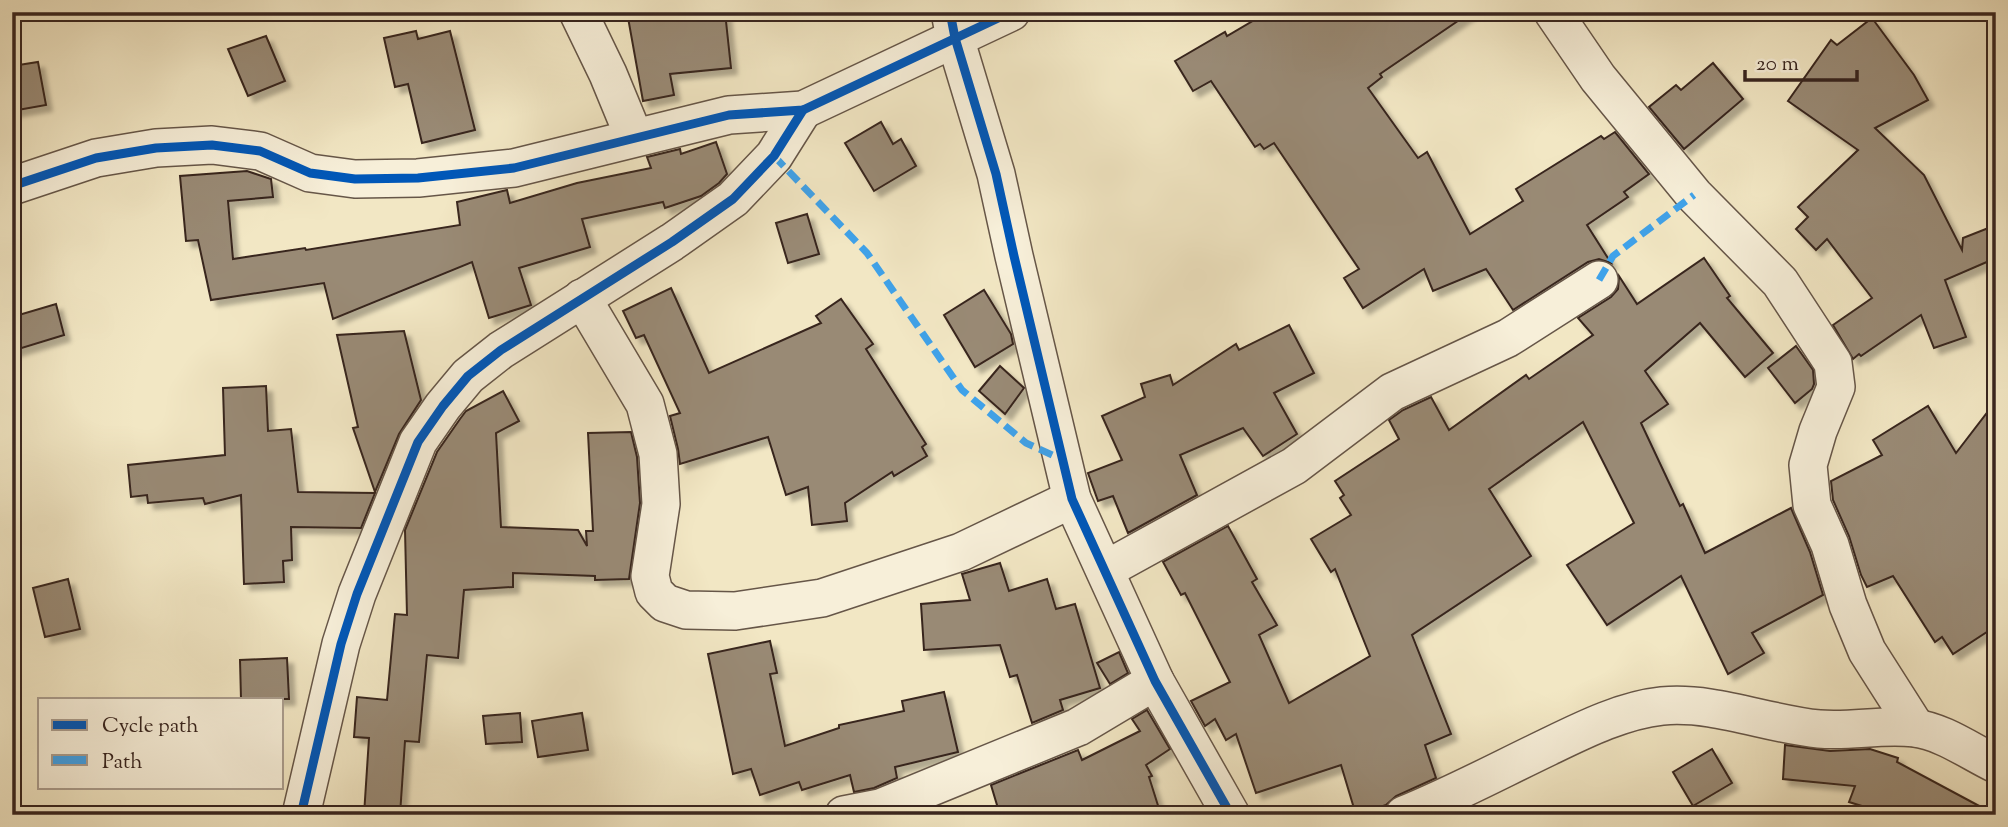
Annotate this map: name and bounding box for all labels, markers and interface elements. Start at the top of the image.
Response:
scale bar [1745,38,1857,82]
text: 20 m [1756,50,1799,80]
legend [38,698,284,788]
text: Cycle path [102,712,199,742]
text: Path [102,748,143,778]

